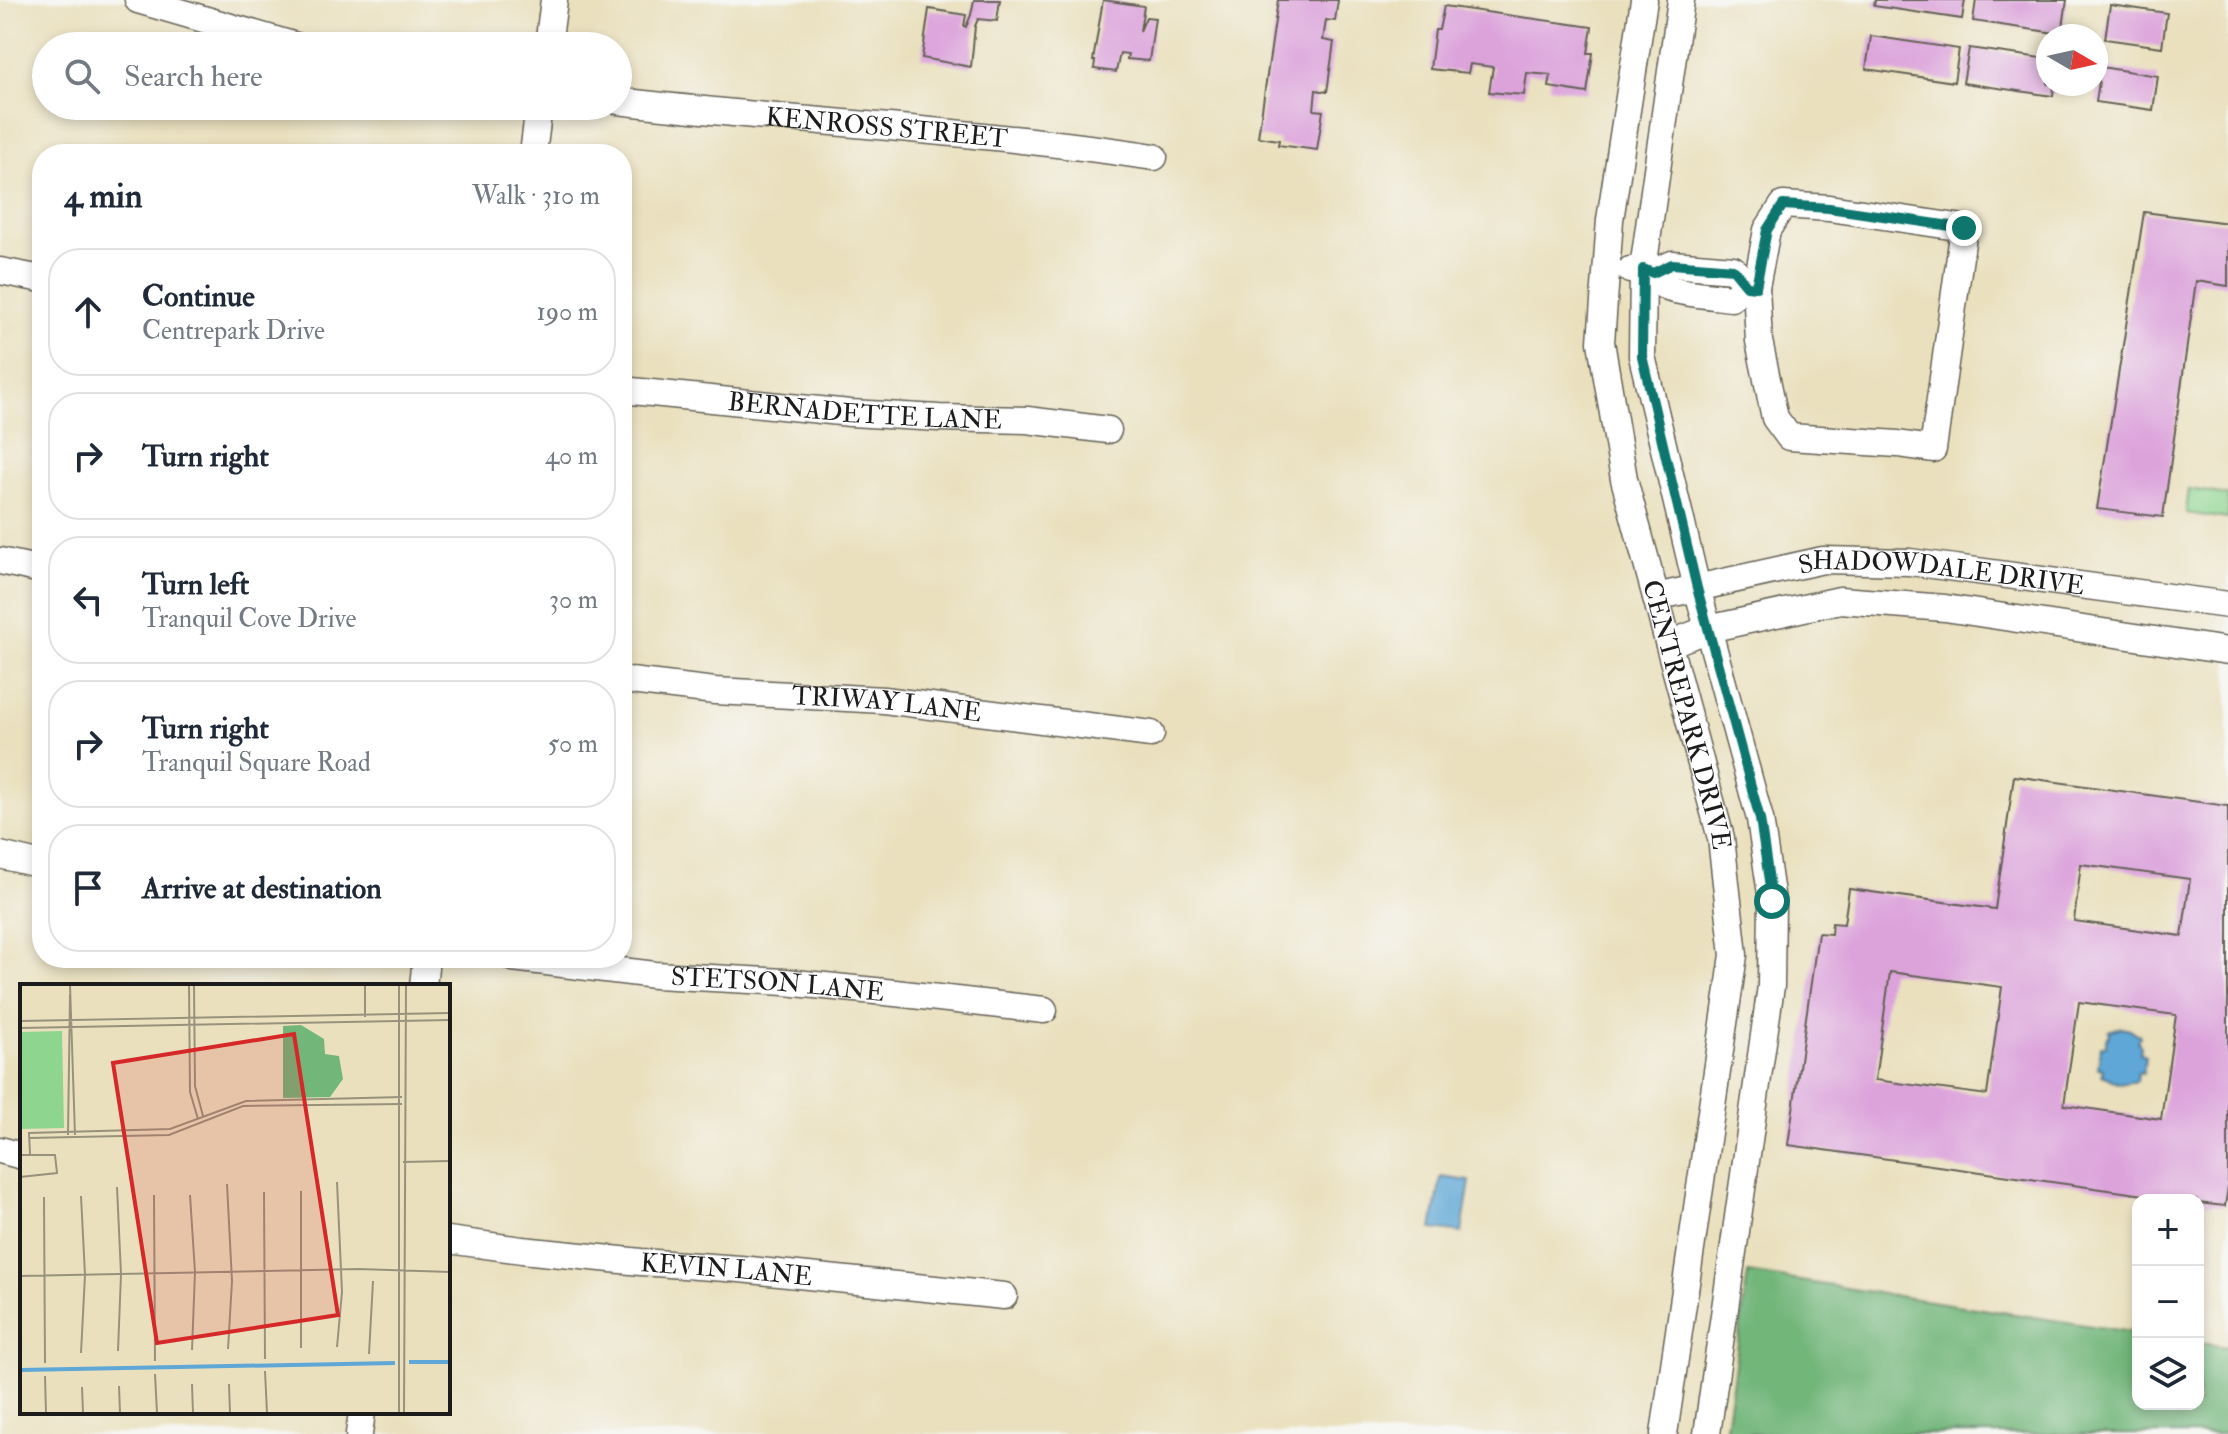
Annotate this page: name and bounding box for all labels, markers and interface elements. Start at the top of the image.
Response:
north arrow [2036,24,2108,96]
search box [32,32,632,120]
icon: search [60,54,104,98]
text: Search here [124,58,263,95]
street label: KENROSS STREET [764,101,1009,155]
text: 4 min [64,175,142,218]
text: Walk · 310 m [472,180,600,212]
route end [1946,210,1982,246]
text: Continue [142,278,255,315]
icon: ahead [66,290,110,334]
text: 190 m [537,296,598,328]
text: Centrepark Drive [142,315,325,347]
street label: BERNADETTE LANE [727,386,1002,436]
icon: right [66,434,110,478]
text: Turn right [142,438,269,475]
text: 40 m [545,440,598,472]
street label: SHADOWDALE DRIVE [1795,545,2086,602]
text: Turn left [142,566,249,603]
street label: CENTREPARK DRIVE [1635,576,1737,851]
icon: left [66,578,110,622]
text: 30 m [549,584,598,616]
text: Tranquil Cove Drive [142,603,356,635]
street label: TRIWAY LANE [791,680,983,729]
text: Turn right [142,710,269,747]
icon: right [66,722,110,766]
text: 50 m [548,728,598,760]
text: Tranquil Square Road [142,747,371,779]
icon: arrive [66,866,110,910]
text: Arrive at destination [142,870,382,907]
route start [1754,883,1790,919]
street label: STETSON LANE [670,961,886,1009]
inset map [20,984,450,1414]
map controls [2132,1194,2204,1410]
button: + [2132,1194,2204,1266]
street label: KEVIN LANE [639,1247,814,1293]
button: − [2132,1266,2204,1338]
button: layers [2132,1338,2204,1410]

